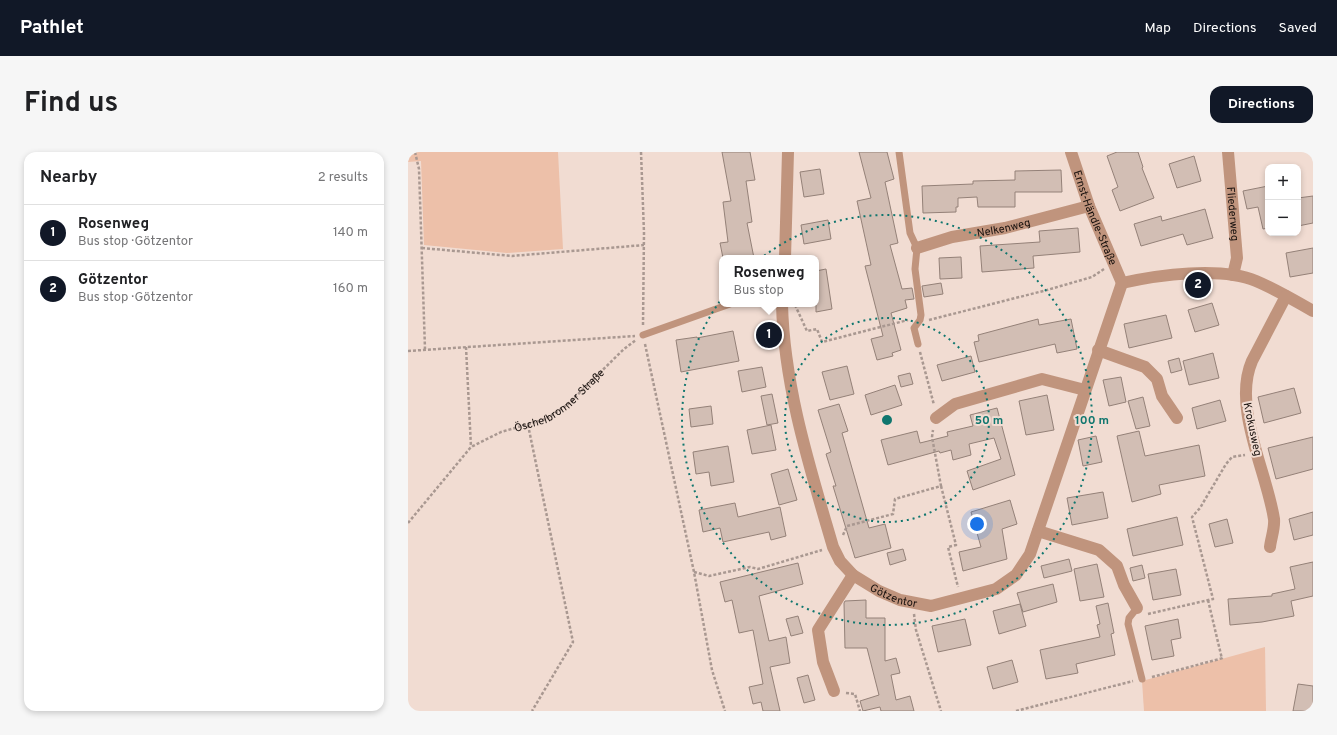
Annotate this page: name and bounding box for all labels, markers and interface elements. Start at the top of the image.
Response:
text: Pathlet [20,16,84,40]
text: Map [1145,20,1171,37]
text: Directions [1193,20,1257,37]
text: Saved [1279,20,1317,37]
text: Find us [24,86,118,122]
button: Directions [1210,86,1313,123]
map controls [1265,164,1301,236]
button: + [1265,164,1301,200]
text: Nearby [40,167,97,189]
street label: Ernst-Händle-Straße [1070,169,1120,268]
text: 2 results [318,170,368,186]
street label: Fliederweg [1223,186,1242,242]
button: − [1265,200,1301,236]
text: Rosenweg [78,215,149,234]
street label: Nelkenweg [976,216,1032,241]
text: 1 [50,225,56,241]
text: 140 m [333,225,368,241]
text: Bus stop · Götzentor [78,234,193,250]
popup [719,255,819,307]
text: Rosenweg [733,264,805,283]
pin: 2 [1185,270,1211,300]
text: Götzentor [78,271,148,290]
text: 2 [49,281,57,297]
text: 160 m [333,281,368,297]
text: Bus stop [733,283,784,299]
text: Bus stop · Götzentor [78,290,193,306]
pin: 1 [756,320,782,350]
street label: Öschelbronner Straße [513,366,608,436]
street label: Krokusweg [1240,401,1265,457]
centre of rings [880,413,894,427]
text: 50 m [975,413,1003,429]
text: 100 m [1075,413,1109,429]
your location [967,514,987,534]
street label: Götzentor [867,581,919,611]

